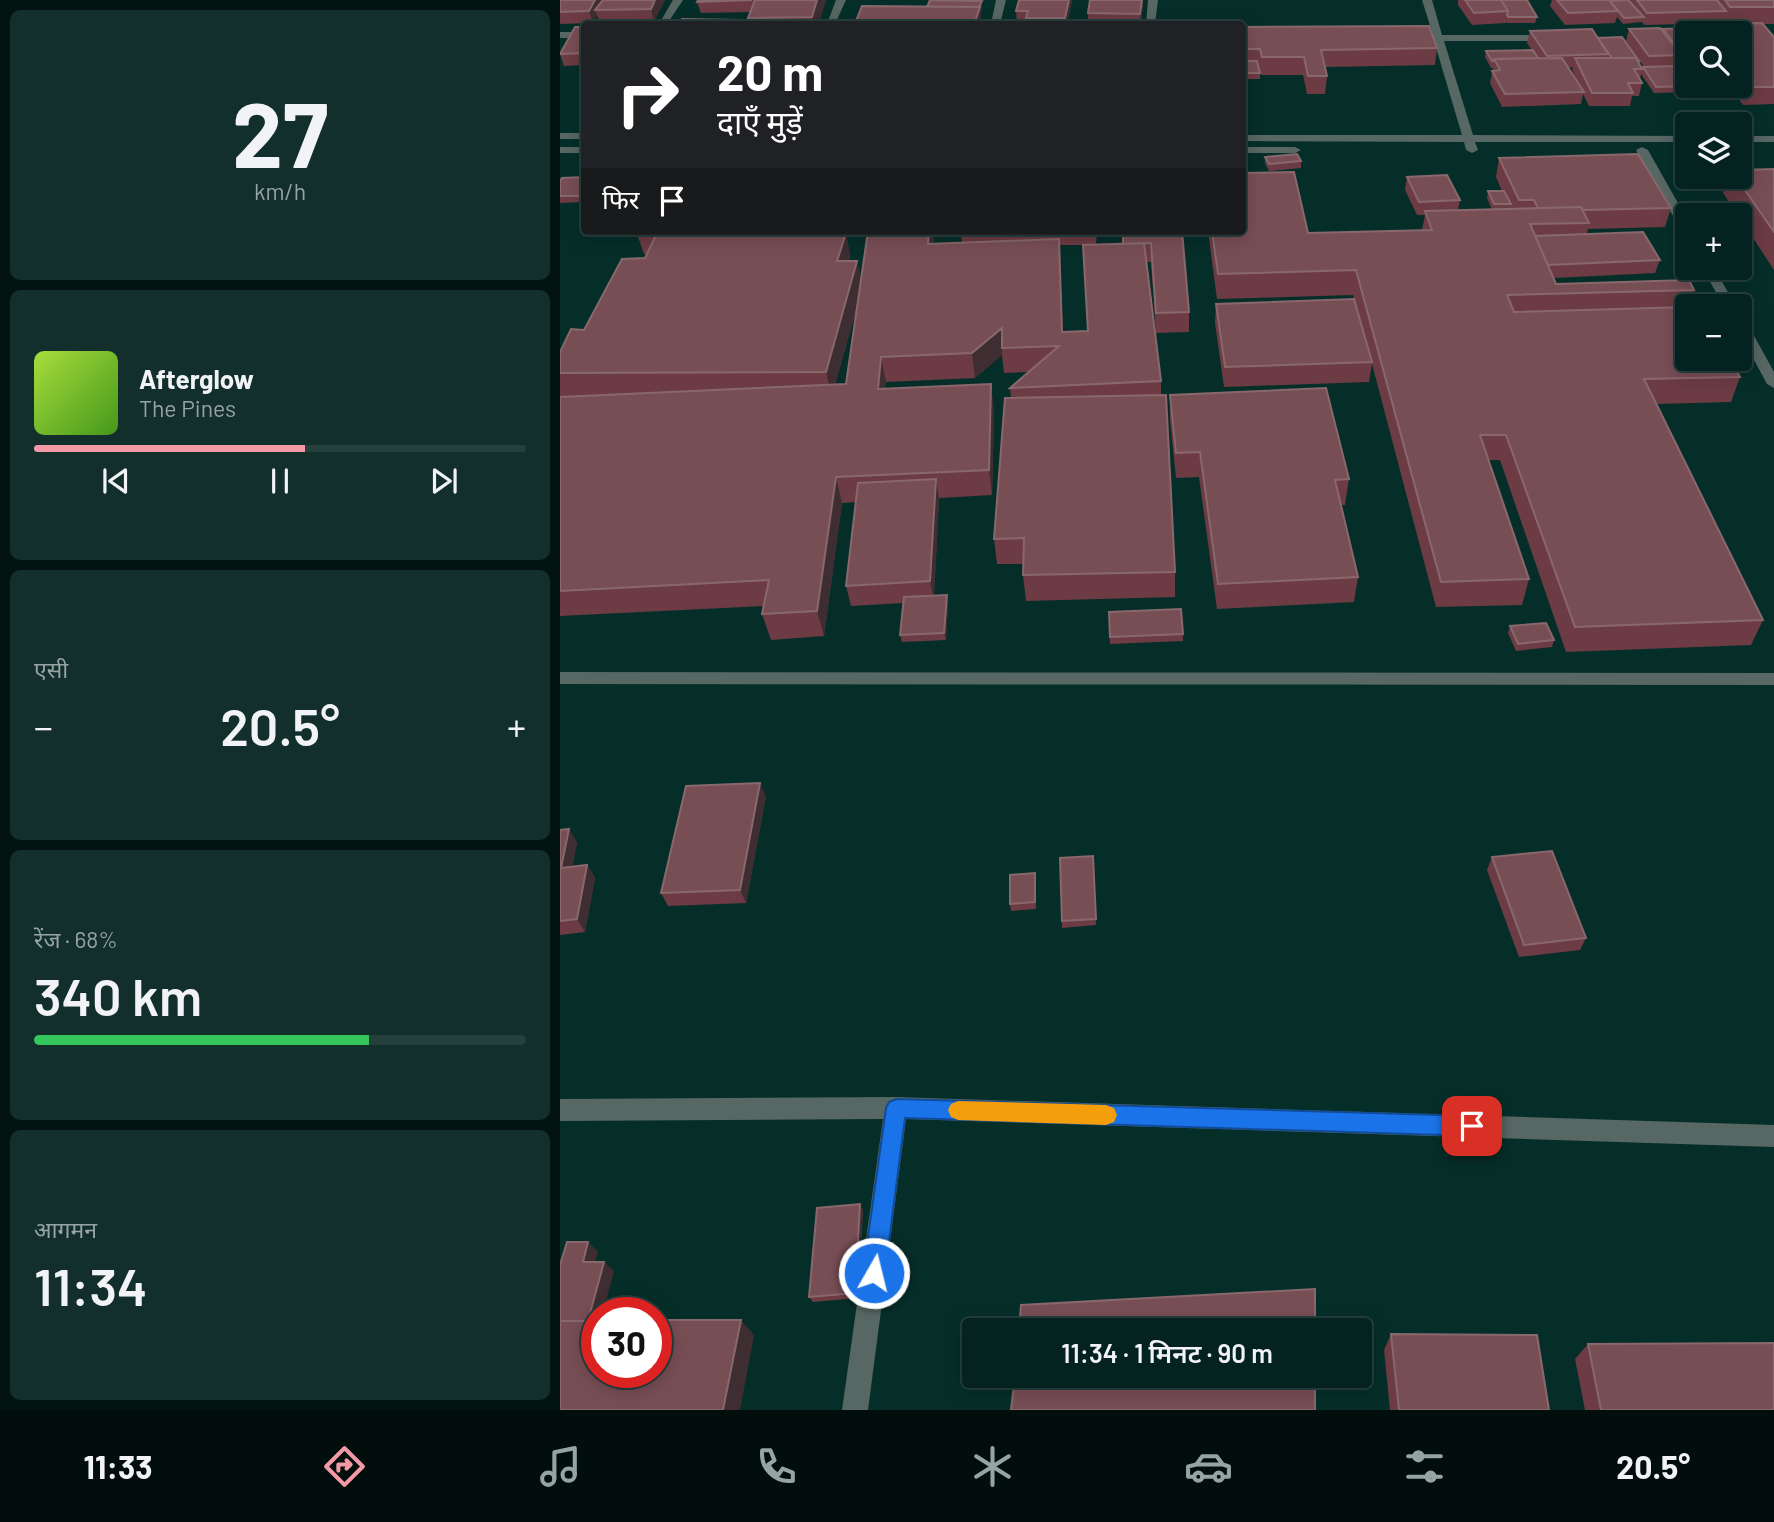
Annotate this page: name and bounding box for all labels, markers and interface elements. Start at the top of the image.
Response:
map controls [1675,21,1752,371]
button: search [1675,21,1752,98]
text: 20 m [717,42,823,101]
icon: right [602,49,693,140]
text: 27 [232,77,328,186]
text: दाएँ मुड़ें [717,102,803,140]
button: layers [1675,112,1752,189]
text: km/h [254,177,306,205]
icon: arrive [653,182,691,220]
text: फिर [602,183,639,214]
button: + [1675,203,1752,280]
button: − [1675,294,1752,371]
text: Afterglow [139,363,254,394]
text: The Pines [139,394,236,422]
icon: previous [97,462,135,500]
icon: pause [261,462,299,500]
icon: next [425,462,463,500]
text: एसी [34,655,68,683]
text: 20.5° [220,694,340,756]
text: − [34,703,53,749]
text: + [507,703,526,749]
text: रेंज · 68% [34,925,118,953]
text: 340 km [34,964,202,1026]
pin [1442,1096,1502,1156]
icon: arrive [1453,1107,1491,1145]
text: आगमन [34,1215,97,1243]
position arrow [837,1236,911,1310]
text: 11:34 [34,1254,148,1316]
speed limit sign: 30 [581,1297,672,1388]
text: 11:34 · 1 मिनट · 90 m [1061,1337,1273,1368]
icon: directions [320,1442,369,1491]
icon: music [536,1442,585,1491]
icon: phone [752,1442,801,1491]
icon: climate [968,1442,1017,1491]
icon: car [1184,1442,1233,1491]
icon: filters [1400,1442,1449,1491]
text: 11:33 [84,1447,153,1485]
text: 20.5° [1616,1447,1690,1485]

